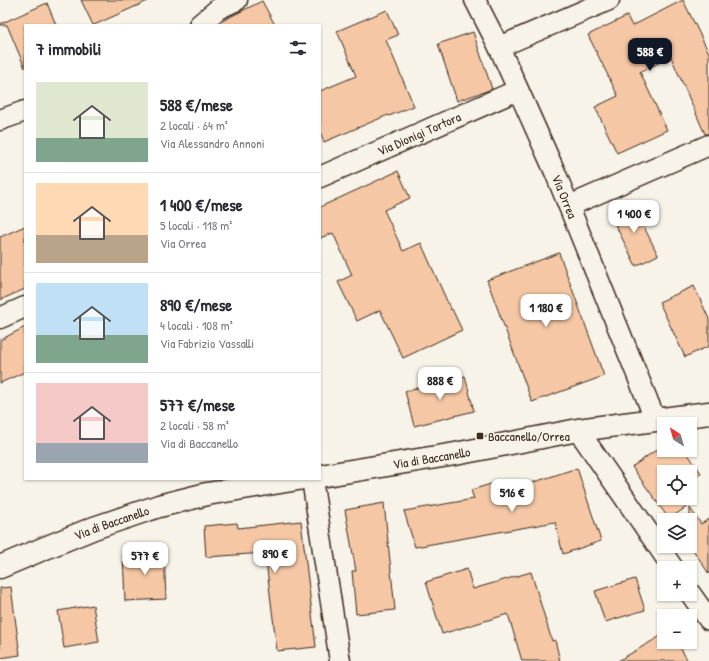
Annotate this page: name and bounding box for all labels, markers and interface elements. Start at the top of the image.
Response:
text: 7 immobili [36,37,101,60]
icon: filters [287,37,309,59]
pin: 588 € [622,38,678,72]
text: 588 € [637,42,663,60]
text: 588 €/mese [160,93,233,116]
icon: home [68,98,116,146]
street label: Via Dionigi Tortora [374,107,463,160]
text: 2 locali · 64 m² [160,116,228,134]
text: Via Alessandro Annoni [160,134,265,152]
street label: Via Orrea [548,172,582,221]
text: 1 400 €/mese [160,193,243,216]
icon: home [68,199,116,247]
pin: 1 400 € [597,200,671,234]
text: 1 400 € [617,204,651,222]
text: 5 locali · 118 m² [160,216,232,234]
text: Via Orrea [160,234,206,252]
text: 890 €/mese [160,293,232,316]
pin: 1 180 € [509,294,583,328]
text: 1 180 € [529,298,563,316]
icon: home [68,299,116,347]
text: 4 locali · 108 m² [160,316,233,334]
text: Via Fabrizio Vassalli [160,334,254,352]
pin: 888 € [412,367,468,401]
text: 888 € [427,371,453,389]
text: 577 €/mese [160,393,235,416]
icon: home [68,399,116,447]
text: 2 locali · 58 m² [160,416,229,434]
north arrow [657,417,697,457]
map controls [657,417,697,649]
place label: Baccanello/Orrea [488,427,570,445]
marker: Baccanello/Orrea [475,431,485,441]
text: Via di Baccanello [160,434,238,452]
street label: Via di Baccanello [391,442,472,473]
button: locate [657,465,697,505]
pin: 516 € [484,479,540,513]
text: 516 € [500,483,524,501]
street label: Via di Baccanello [71,501,151,544]
button: layers [657,513,697,553]
pin: 890 € [247,540,303,574]
pin: 577 € [117,542,173,576]
text: 890 € [262,544,288,562]
text: 577 € [131,546,159,564]
button: + [657,561,697,601]
button: − [657,609,697,649]

